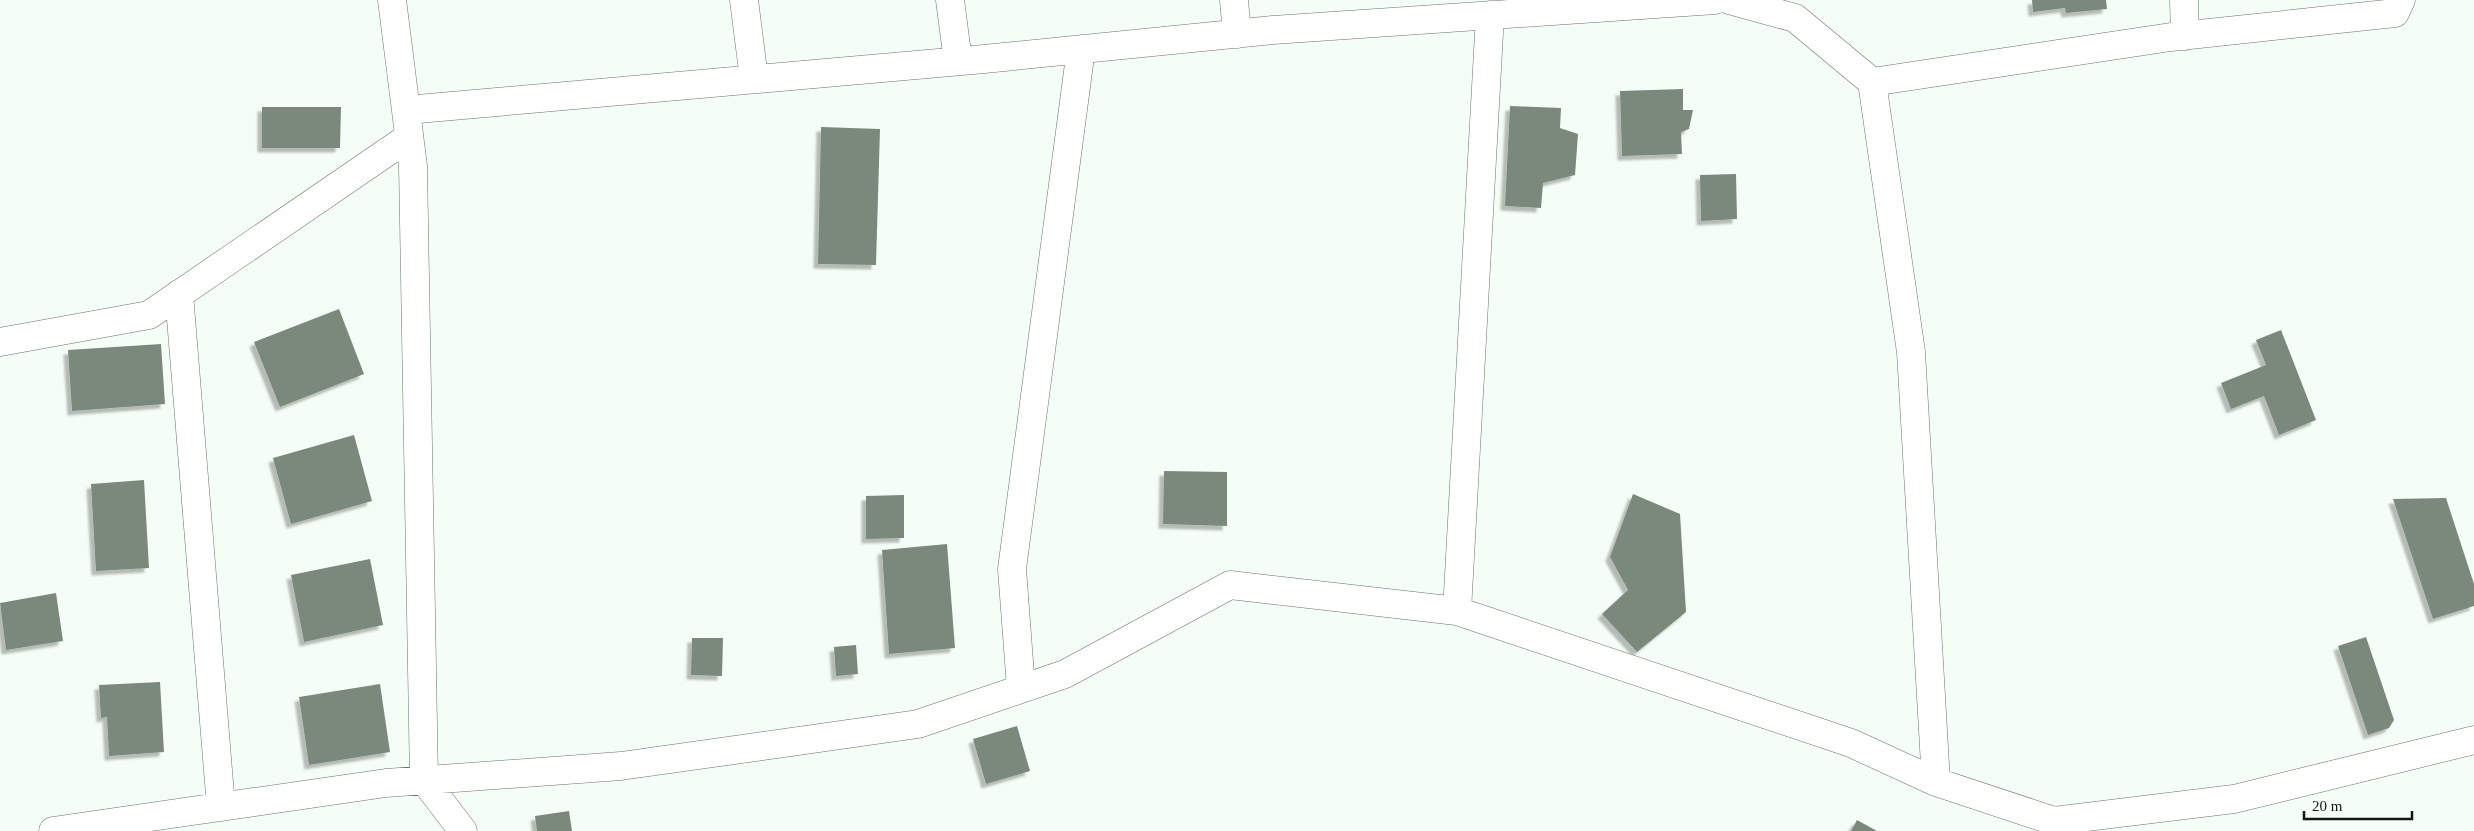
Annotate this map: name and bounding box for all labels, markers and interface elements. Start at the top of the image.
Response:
scale bar [2304,788,2412,820]
text: 20 m [2312,798,2343,814]

